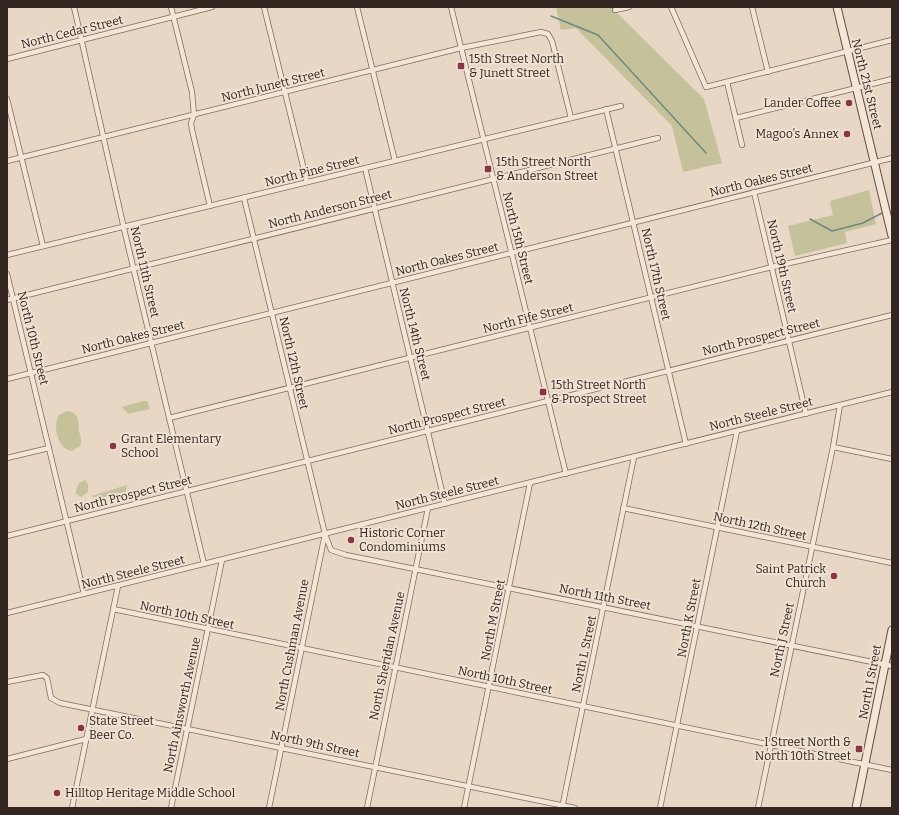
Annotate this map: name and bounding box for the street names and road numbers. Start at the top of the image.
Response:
street label: North Cedar Street [20,12,125,51]
street label: North 21st Street [849,37,885,132]
street label: North Junett Street [220,65,327,105]
street label: North Pine Street [263,152,361,189]
street label: North Oakes Street [708,160,815,200]
street label: North Anderson Street [267,187,394,231]
street label: North 15th Street [500,190,536,286]
street label: North 19th Street [764,218,800,315]
street label: North 11th Street [128,225,162,320]
street label: North 17th Street [639,226,674,322]
street label: North Oakes Street [394,239,501,279]
street label: North 14th Street [397,286,433,383]
street label: North 10th Street [15,290,52,387]
street label: North Fife Street [481,300,575,336]
street label: North 12th Street [276,315,312,411]
street label: North Prospect Street [701,315,822,358]
street label: North Oakes Street [80,317,187,357]
street label: North Prospect Street [387,394,508,437]
street label: North Steele Street [708,394,815,434]
street label: North Prospect Street [73,472,194,515]
street label: North Steele Street [394,473,501,513]
street label: North 12th Street [712,509,809,543]
street label: North Steele Street [80,552,187,592]
street label: North M Street [478,577,508,662]
street label: North K Street [674,577,704,659]
street label: North Cushman Avenue [272,578,312,712]
street label: North 11th Street [558,581,653,613]
street label: North Sheridan Avenue [367,590,407,722]
street label: North 10th Street [139,598,236,632]
street label: North J Street [767,601,797,679]
street label: North L Street [569,614,599,694]
street label: North Ainsworth Avenue [161,636,203,774]
street label: North I Street [856,643,884,721]
street label: North 10th Street [457,663,554,697]
street label: North 9th Street [269,728,361,760]

